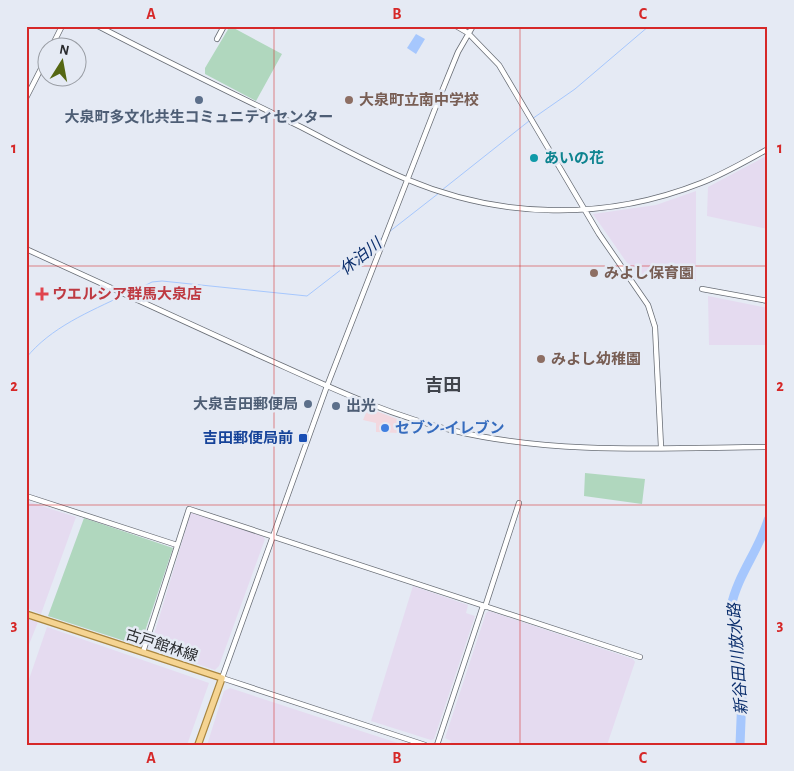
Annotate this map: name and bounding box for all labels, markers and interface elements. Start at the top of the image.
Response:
text: A [146,6,156,22]
text: B [392,6,402,22]
text: C [639,6,648,22]
north arrow [38,38,88,88]
text: N [58,42,70,58]
place label: 大泉町立南中学校 [359,92,479,108]
marker: 大泉町多文化共生コミュニティセンター [193,94,205,106]
marker: 大泉町立南中学校 [343,94,355,106]
place label: 大泉町多文化共生コミュニティセンター [64,109,334,125]
text: 1 [11,140,17,156]
text: 1 [777,140,783,156]
place label: あいの花 [544,150,604,166]
marker: あいの花 [528,152,540,164]
water label: 休泊川 [336,233,386,278]
place label: みよし保育園 [604,265,694,281]
marker: みよし保育園 [588,267,600,279]
place label: ウエルシア群馬大泉店 [52,286,202,302]
marker: ウエルシア群馬大泉店 [36,288,48,300]
place label: みよし幼稚園 [551,351,641,367]
marker: みよし幼稚園 [535,353,547,365]
district label: 吉田 [425,376,461,395]
text: 2 [10,378,18,394]
text: 2 [776,378,784,394]
place label: 大泉吉田郵便局 [193,396,298,412]
marker: 大泉吉田郵便局 [302,398,314,410]
place label: 出光 [346,398,376,414]
marker: 出光 [330,400,342,412]
place label: セブン-イレブン [395,419,505,436]
marker: セブン-イレブン [379,422,391,434]
place label: 吉田郵便局前 [203,429,293,446]
marker: 吉田郵便局前 [297,432,309,444]
water label: 新谷田川放水路 [725,601,750,715]
text: 3 [11,617,18,633]
text: 3 [777,617,784,633]
street label: 古戸館林線 [124,626,200,664]
text: A [146,750,156,766]
text: B [392,750,402,766]
text: C [639,750,648,766]

